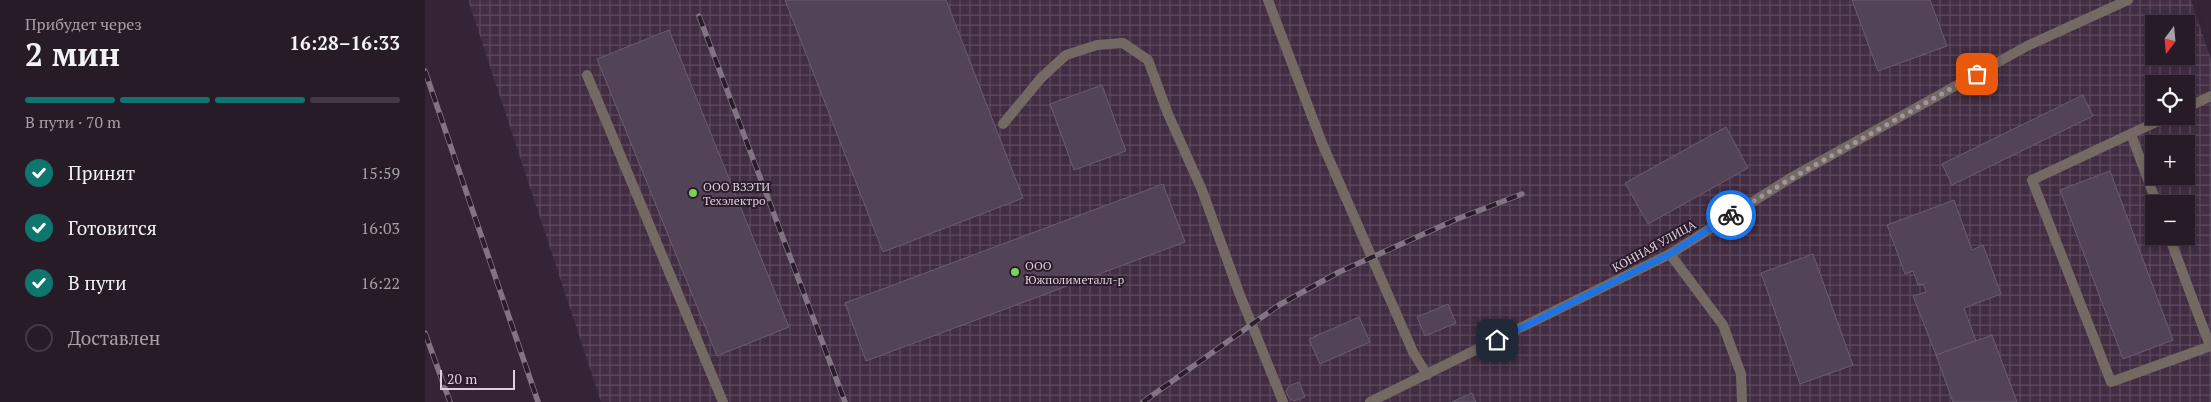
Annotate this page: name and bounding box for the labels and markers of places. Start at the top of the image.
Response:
pin [1956,53,1998,95]
place label: ООО ВЗЭТИ Техэлектро [703,179,770,208]
marker: ООО ВЗЭТИ Техэлектро [687,187,699,199]
place label: ООО Южполиметалл-р [1025,258,1125,287]
marker: ООО Южполиметалл-р [1009,266,1021,278]
pin [1476,319,1518,361]

